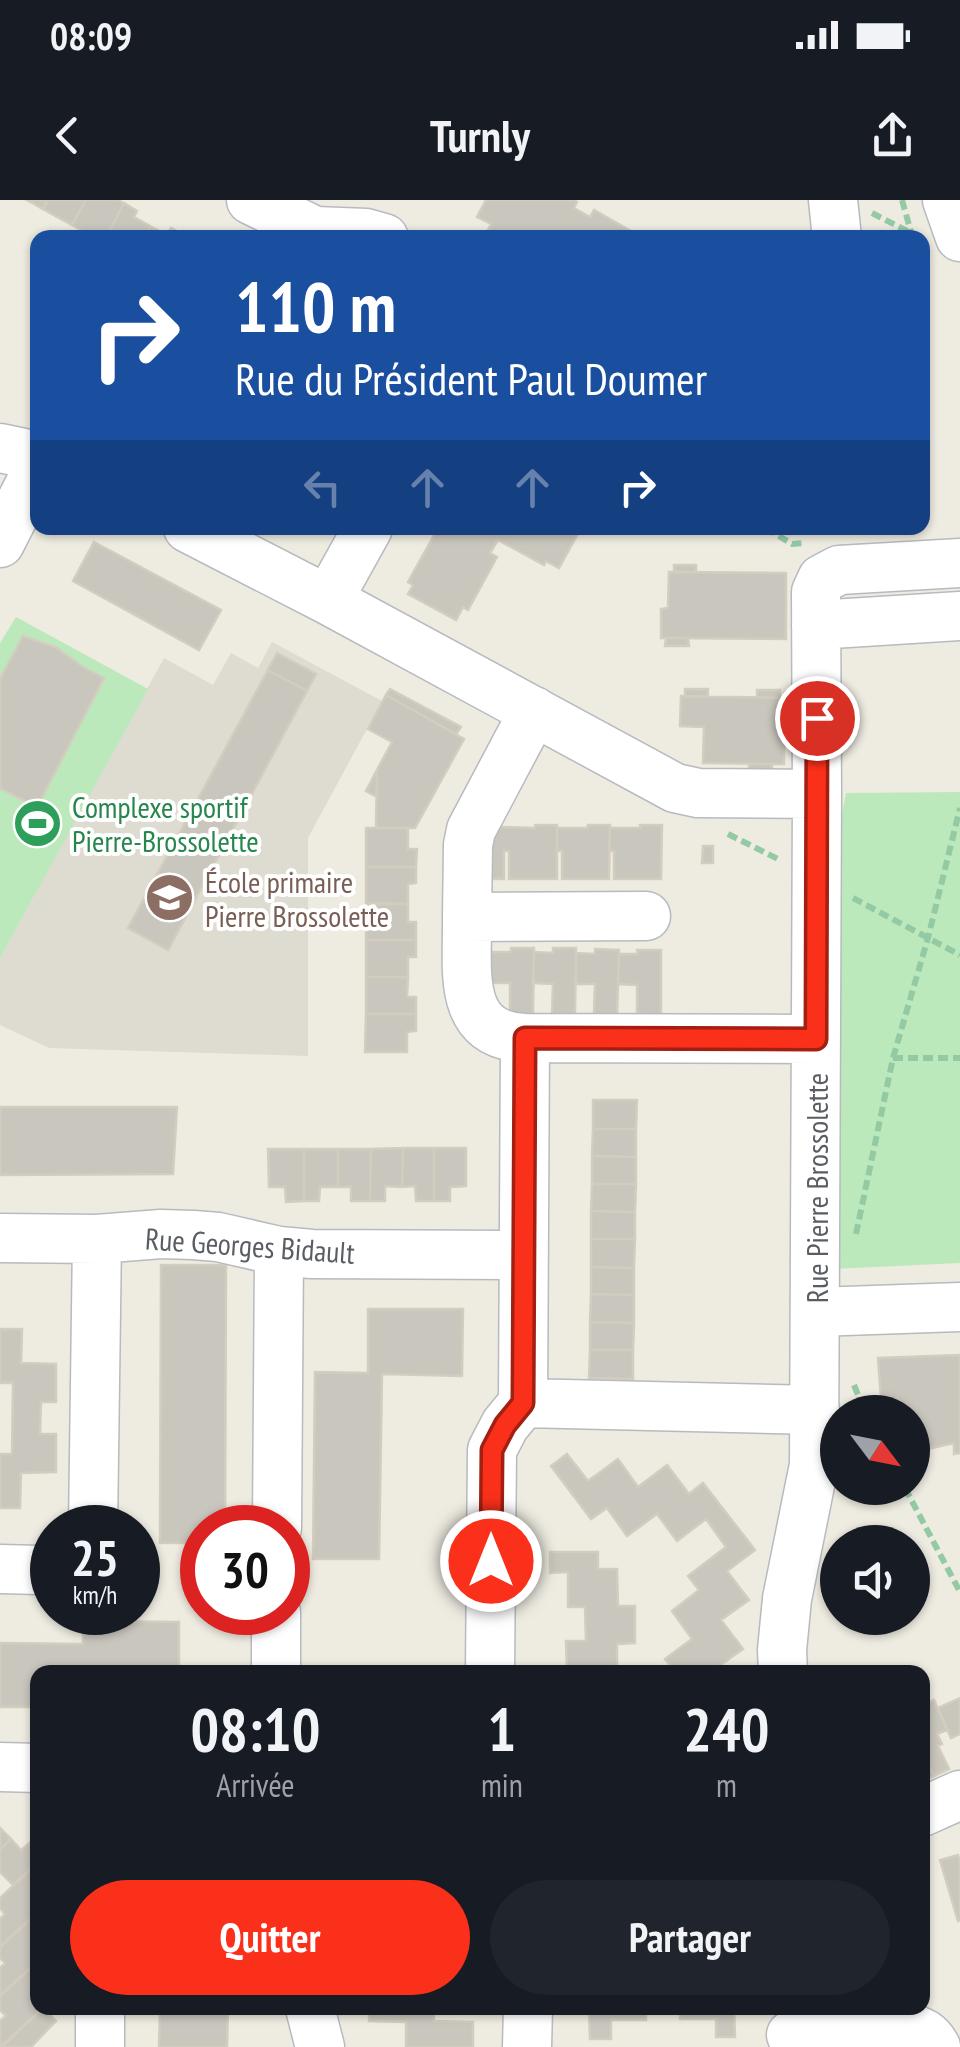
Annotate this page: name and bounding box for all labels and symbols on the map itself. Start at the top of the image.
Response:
pin [775,676,860,761]
place label: Complexe sportif Pierre-Brossolette [72,787,259,860]
sports icon: Complexe sportif Pierre-Brossolette [11,797,63,849]
place label: École primaire Pierre Brossolette [205,862,389,935]
school or university icon: École primaire Pierre Brossolette [144,872,196,924]
street label: Rue Pierre Brossolette [797,1073,836,1303]
street label: Rue Georges Bidault [144,1218,357,1272]
north arrow [820,1395,930,1505]
speed limit sign: 30 [180,1505,310,1635]
position arrow [439,1509,543,1613]

